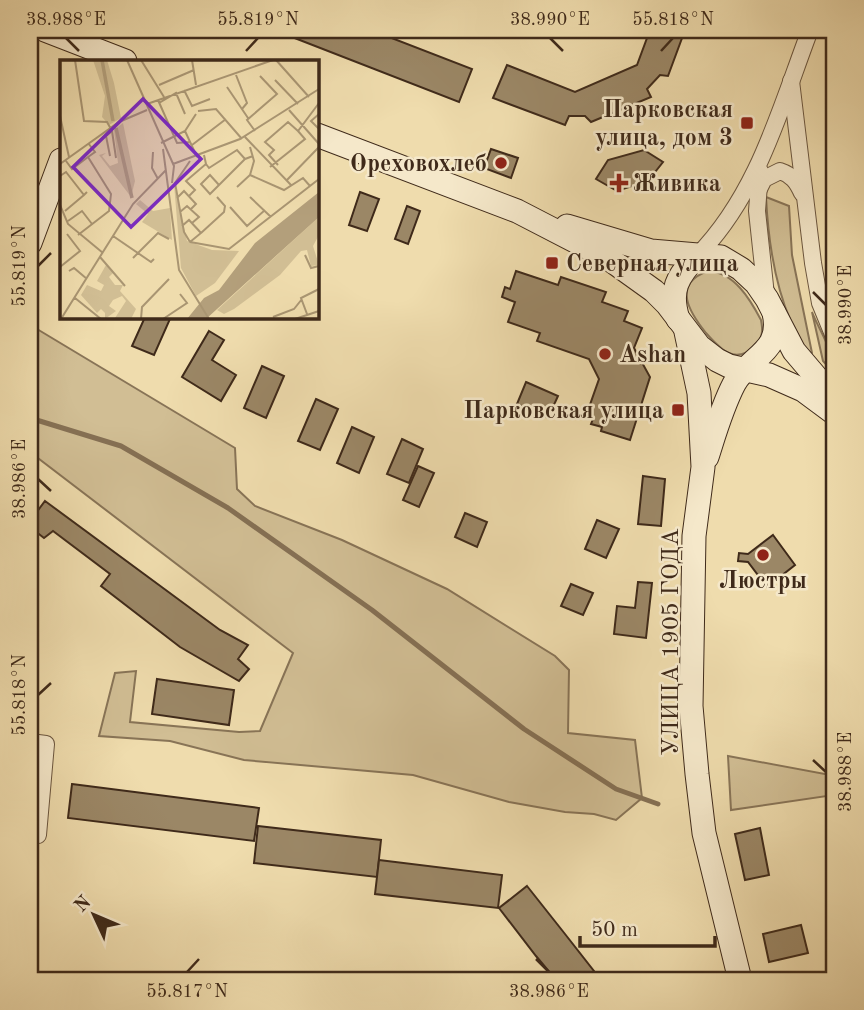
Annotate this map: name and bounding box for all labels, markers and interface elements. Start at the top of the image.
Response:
text: 38.988°E [26,11,106,29]
text: 55.819°N [217,11,299,29]
text: 38.990°E [510,11,590,29]
text: 55.818°N [632,11,714,29]
inset map [60,60,318,318]
place label: Парковская улица, дом 3 [595,99,733,151]
marker: Парковская улица, дом 3 [739,115,755,131]
place label: Ореховохлеб [350,153,487,177]
marker: Ореховохлеб [493,155,509,171]
place label: Живика [633,173,721,197]
marker: Живика [611,175,627,191]
text: 55.819°N [11,225,29,307]
place label: Северная улица [566,253,739,277]
marker: Северная улица [544,255,560,271]
text: 38.990°E [837,265,855,345]
place label: Аshan [619,344,686,368]
marker: Аshan [597,346,613,362]
place label: Парковская улица [463,400,664,424]
marker: Парковская улица [670,402,686,418]
text: 38.986°E [11,439,29,519]
street label: УЛИЦА 1905 ГОДА [660,528,684,756]
marker: Люстры [755,547,771,563]
place label: Люстры [719,570,807,594]
text: 55.818°N [11,654,29,736]
text: 38.988°E [837,732,855,812]
north arrow [60,880,130,950]
text: N [72,893,96,917]
scale bar [580,905,715,949]
text: 50 m [591,920,638,941]
text: 55.817°N [146,983,228,1001]
text: 38.986°E [509,983,589,1001]

